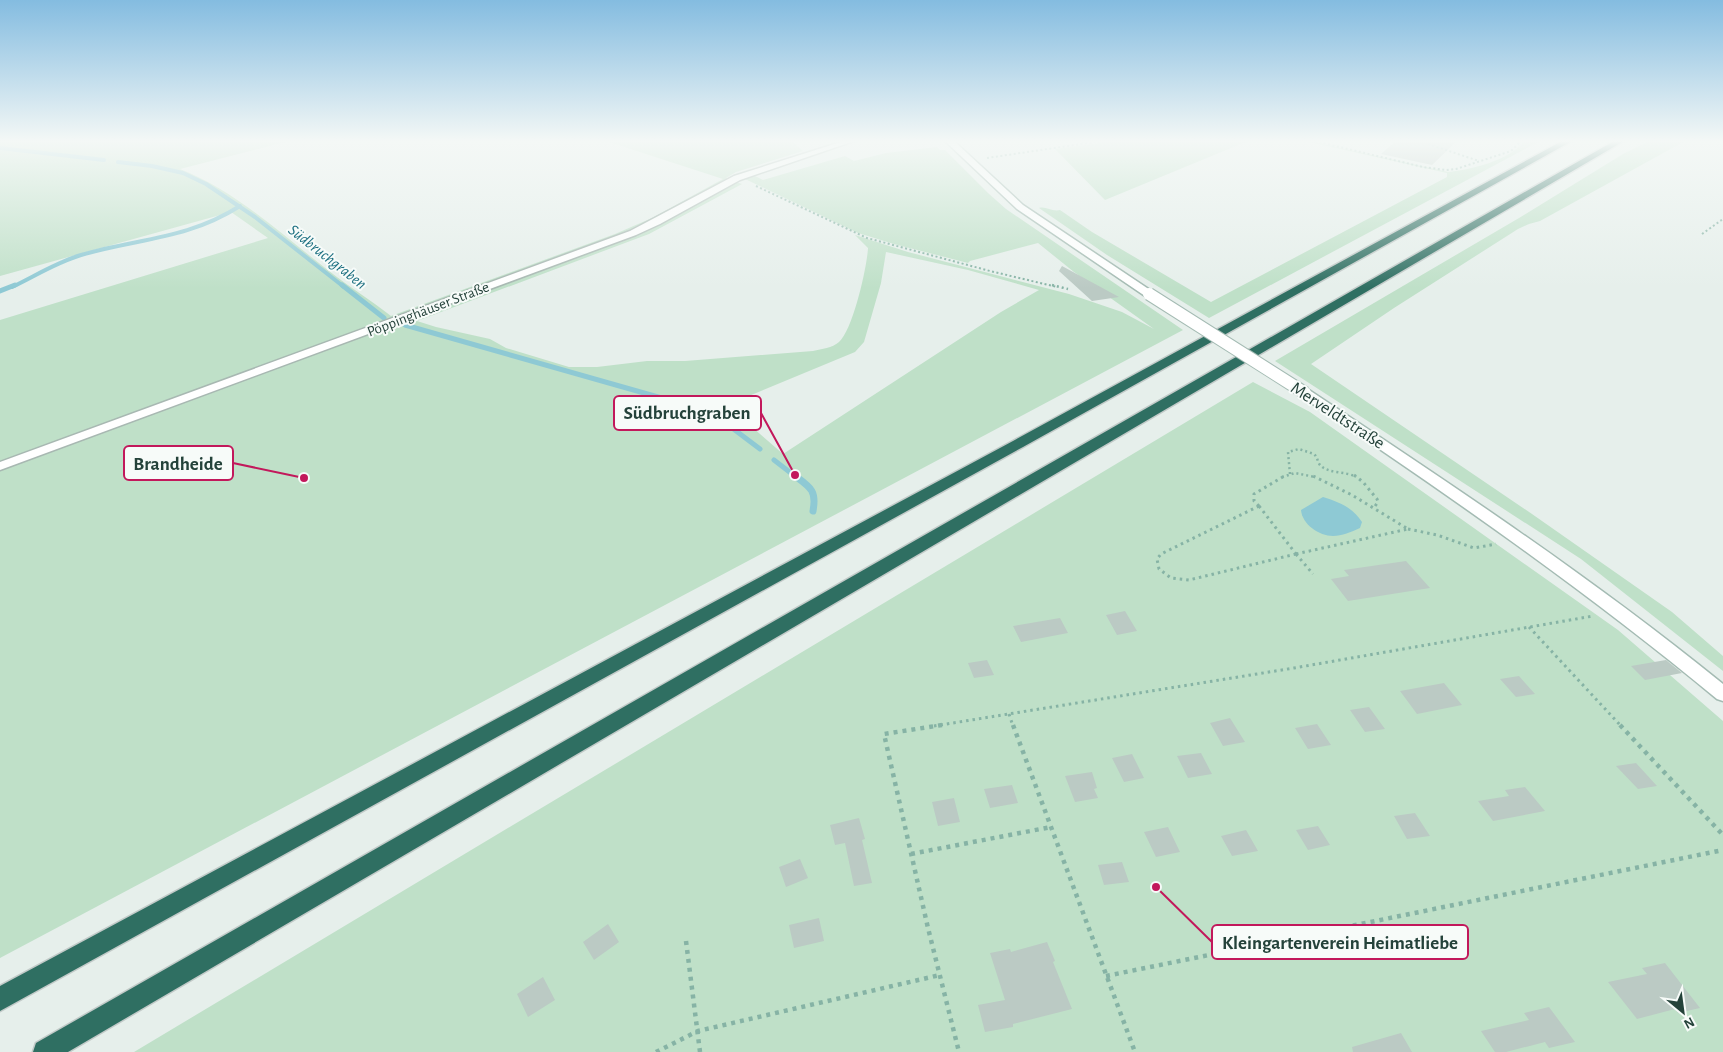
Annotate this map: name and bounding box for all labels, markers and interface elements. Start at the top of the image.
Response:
water label: Südbruchgraben [285,221,369,292]
street label: Pöppinghäuser Straße [365,279,491,340]
street label: Merveldtstraße [1287,379,1388,453]
callout: Südbruchgraben [614,396,761,430]
text: Südbruchgraben [623,404,751,423]
callout: Brandheide [124,446,233,480]
text: Brandheide [133,455,223,474]
callout: Kleingartenverein Heimatliebe [1212,925,1468,959]
text: Kleingartenverein Heimatliebe [1222,934,1458,953]
north arrow [1658,987,1708,1037]
text: N [1681,1014,1696,1031]

